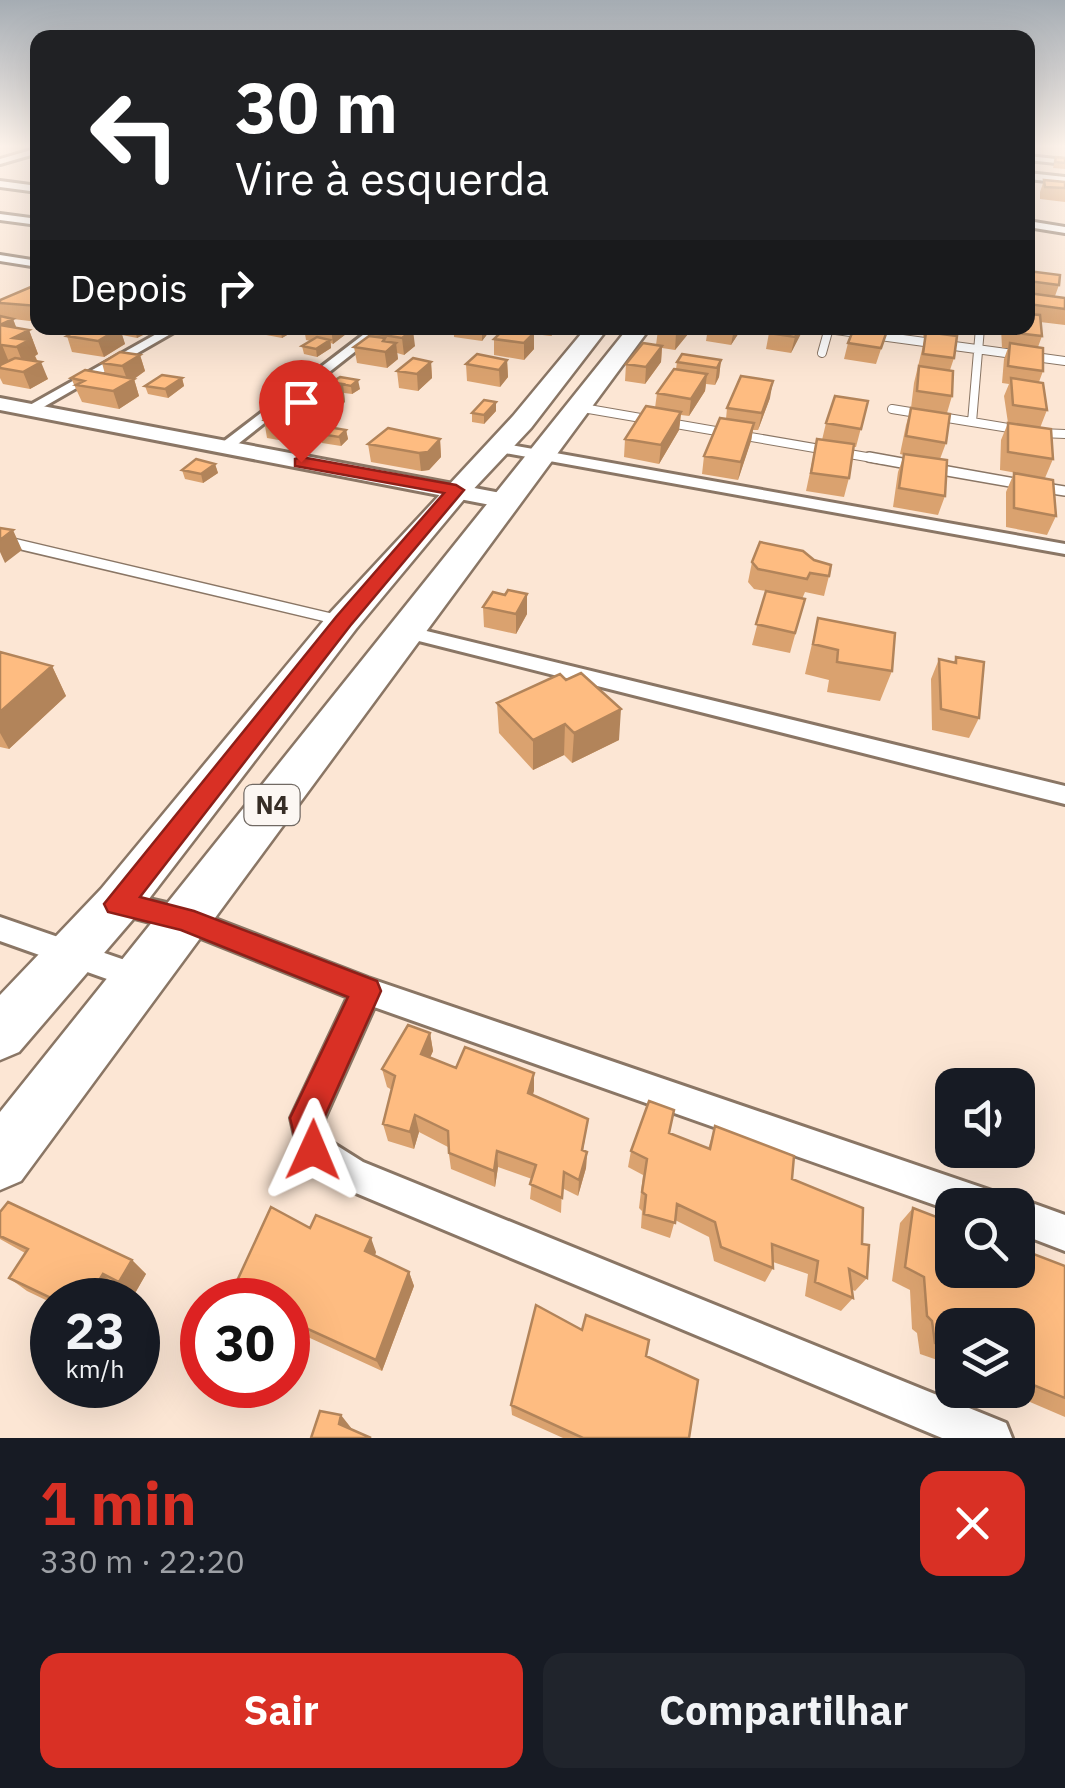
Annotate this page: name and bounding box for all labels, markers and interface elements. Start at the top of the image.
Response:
text: 30 m [235,61,398,152]
icon: left [70,70,200,200]
text: Vire à esquerda [235,149,549,207]
icon: right [208,260,263,315]
text: Depois [70,263,188,312]
pin [259,360,344,463]
icon: arrive [274,375,329,430]
road number: N4 [244,785,300,825]
map controls [935,1068,1035,1408]
button: sound [935,1068,1035,1168]
position arrow [261,1098,365,1202]
button: search [935,1188,1035,1288]
speed limit sign: 30 [180,1278,310,1408]
text: 23 [65,1298,125,1363]
button: layers [935,1308,1035,1408]
text: km/h [66,1352,124,1385]
text: 1 min [40,1463,197,1542]
button: close [920,1471,1025,1576]
text: 330 m · 22:20 [40,1540,245,1582]
button: Sair [40,1653,523,1768]
button: Compartilhar [543,1653,1025,1768]

